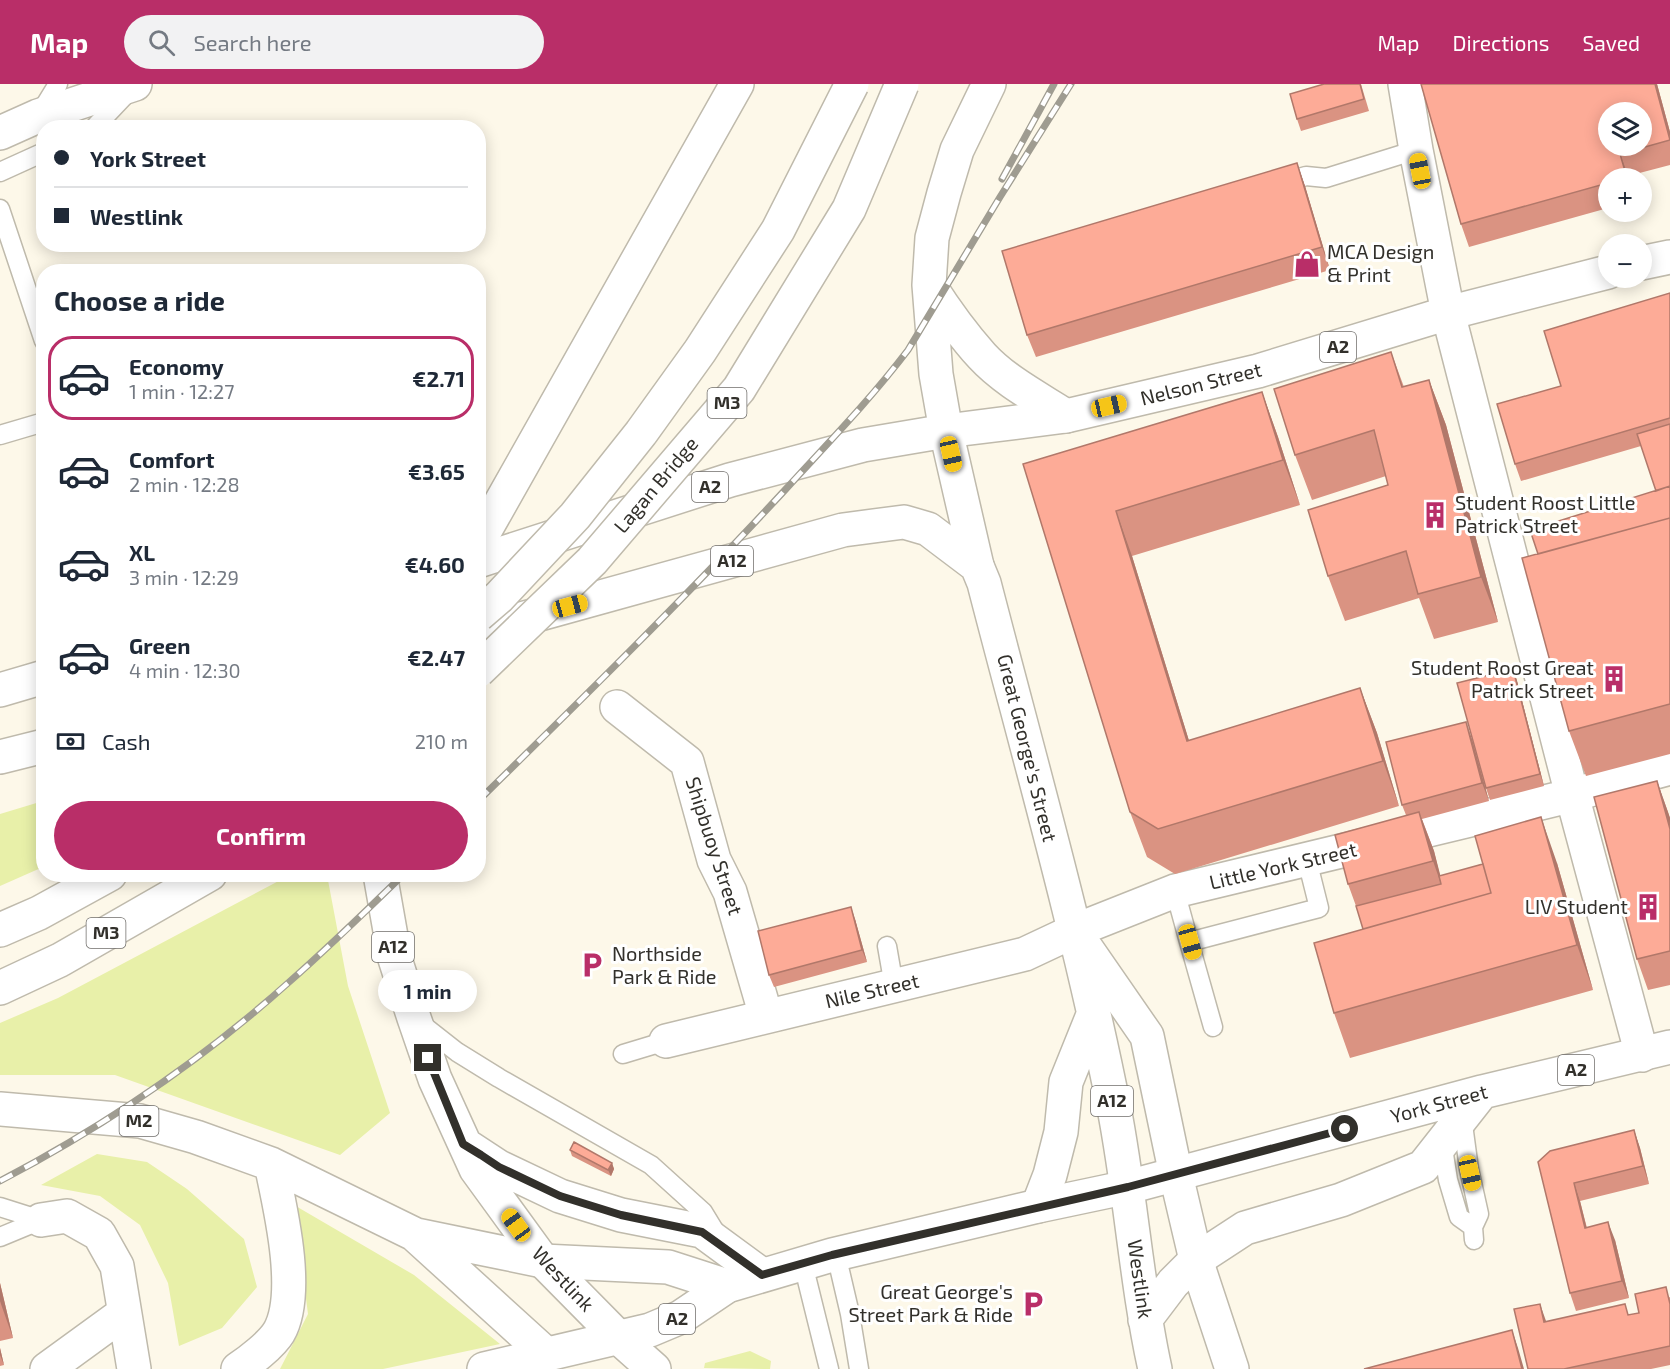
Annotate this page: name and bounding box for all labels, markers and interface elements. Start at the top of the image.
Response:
search box [124,15,544,69]
text: Map [30,25,88,59]
icon: search [145,26,178,59]
text: Search here [193,29,312,55]
text: Map [1377,30,1420,55]
text: Directions [1453,30,1549,55]
text: Saved [1582,30,1640,55]
map controls [1598,102,1652,288]
button: layers [1598,102,1652,156]
text: York Street [90,145,206,171]
car [1408,152,1432,190]
button: + [1598,168,1652,222]
text: Westlink [90,203,183,229]
button: − [1598,234,1652,288]
place label: MCA Design & Print [1327,239,1434,286]
shop icon: MCA Design & Print [1292,249,1322,279]
text: Choose a ride [54,284,225,316]
road number: A2 [1320,332,1356,362]
icon: car [57,351,111,405]
text: Economy [129,353,224,379]
street label: Nelson Street [1138,356,1264,410]
text: €2.71 [412,365,465,391]
text: 1 min · 12:27 [129,379,235,403]
road number: M3 [708,388,746,418]
car [1089,393,1129,419]
street label: Lagan Bridge [608,431,702,537]
car [938,434,964,474]
icon: car [57,444,111,498]
text: Comfort [129,446,214,472]
text: €3.65 [408,458,465,484]
text: 2 min · 12:28 [129,472,240,496]
road number: A2 [692,472,728,502]
place label: Student Roost Little Patrick Street [1455,490,1635,537]
building icon: Student Roost Little Patrick Street [1420,500,1450,530]
icon: car [57,537,111,591]
text: XL [129,539,155,565]
road number: A12 [711,546,753,576]
text: €4.60 [405,551,465,577]
text: 3 min · 12:29 [129,565,239,589]
car [550,593,590,619]
icon: car [57,630,111,684]
text: Green [129,632,191,658]
text: €2.47 [407,644,465,670]
street label: Great George's Street [993,651,1063,845]
place label: Student Roost Great Patrick Street [1411,655,1594,702]
text: 4 min · 12:30 [129,658,241,682]
building icon: Student Roost Great Patrick Street [1599,664,1629,694]
icon: cash [54,725,87,758]
text: Cash [102,728,151,754]
text: 210 m [415,729,468,753]
street label: Shipbuoy Street [681,774,749,918]
button: Confirm [54,801,468,870]
street label: Little York Street [1207,836,1359,894]
building icon: LIV Student [1633,892,1663,922]
place label: LIV Student [1525,894,1628,918]
road number: M3 [86,918,126,948]
car [1176,922,1204,962]
road number: A12 [372,932,414,962]
place label: Northside Park & Ride [612,941,717,988]
parking icon: Northside Park & Ride [577,950,607,980]
street label: Nile Street [822,967,922,1012]
callout: 1 min [378,971,478,1013]
text: 1 min [403,979,452,1003]
route end [414,1044,441,1071]
road number: A2 [1558,1055,1594,1085]
street label: York Street [1388,1078,1490,1127]
road number: A12 [1091,1086,1133,1116]
road number: M2 [120,1106,158,1136]
route start [1331,1115,1358,1142]
car [1457,1153,1483,1193]
car [498,1205,534,1245]
street label: Westlink [1124,1238,1158,1320]
street label: Westlink [528,1241,600,1316]
place label: Great George's Street Park & Ride [848,1279,1013,1326]
parking icon: Great George's Street Park & Ride [1018,1289,1048,1319]
road number: A2 [659,1304,695,1334]

